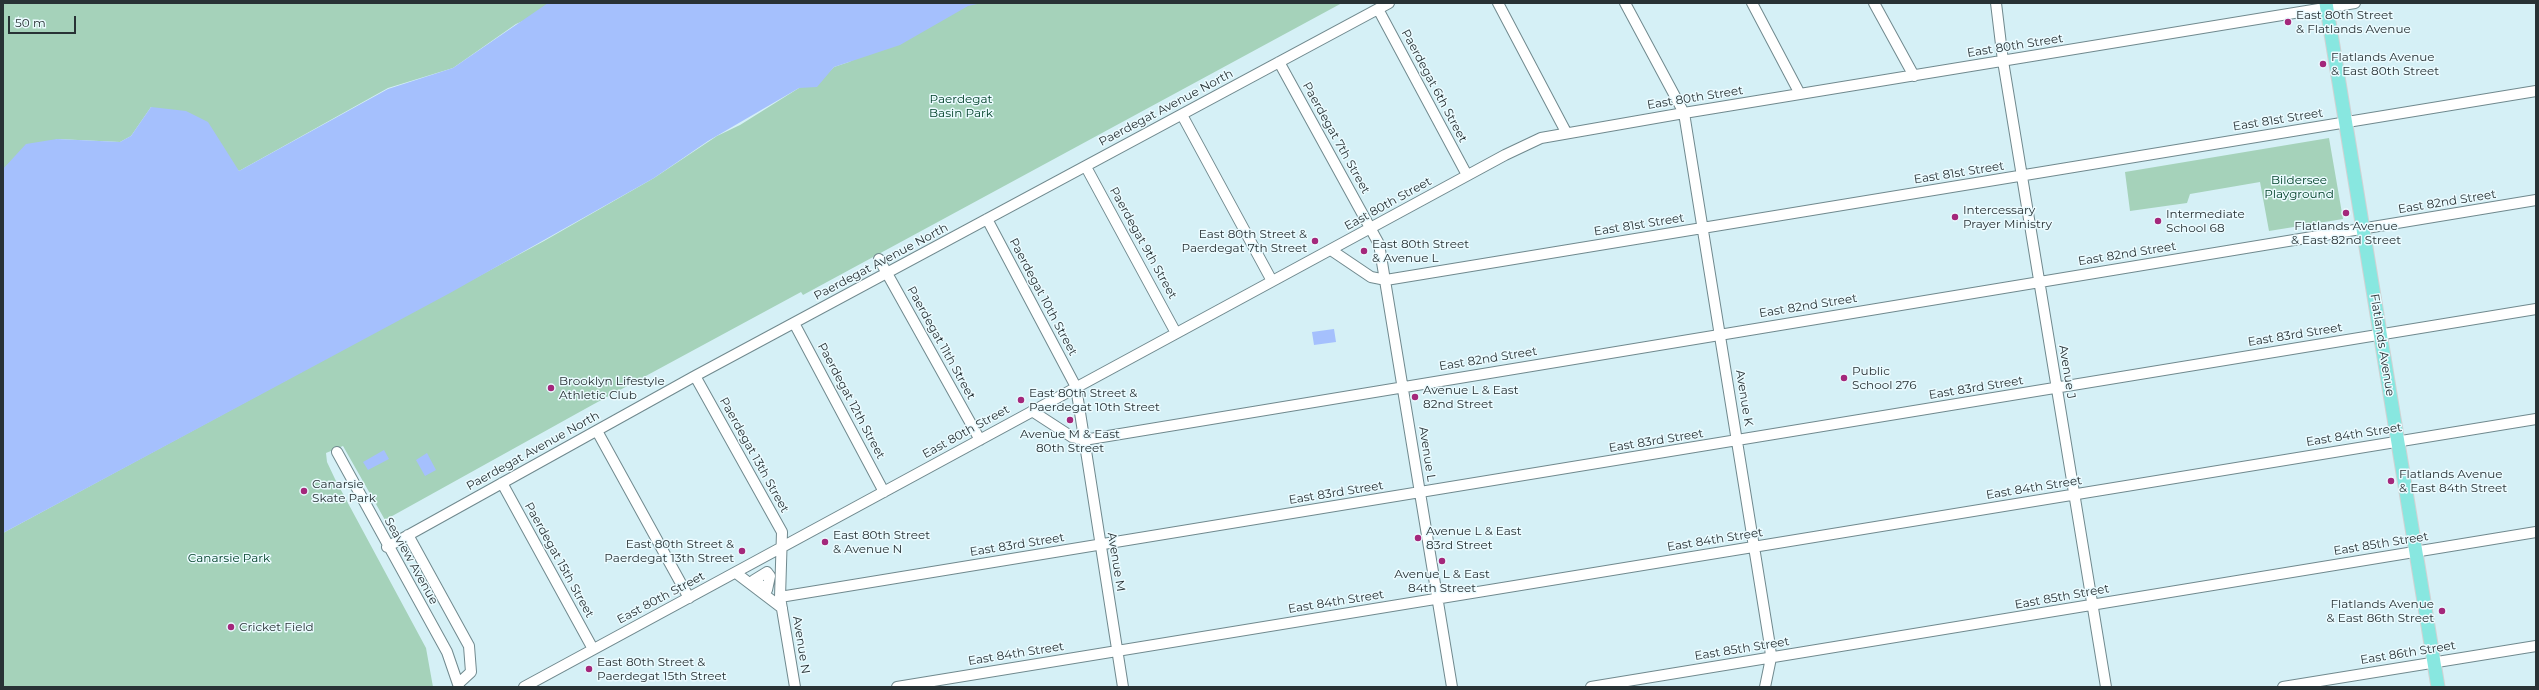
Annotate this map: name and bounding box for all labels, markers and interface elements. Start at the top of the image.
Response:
scale bar [10,8,78,34]
place label: East 80th Street & Flatlands Avenue [2296,8,2411,36]
text: 50 m [15,15,46,30]
marker: East 80th Street & Flatlands Avenue [2283,17,2293,27]
street label: Paerdegat 6th Street [1398,27,1470,145]
street label: East 80th Street [1966,31,2064,61]
place label: Flatlands Avenue & East 80th Street [2331,50,2439,78]
marker: Flatlands Avenue & East 80th Street [2318,59,2328,69]
street label: Paerdegat Avenue North [1096,66,1236,150]
street label: Paerdegat 7th Street [1299,80,1373,196]
street label: East 80th Street [1646,83,1744,113]
park label: Paerdegat Basin Park [929,92,993,120]
street label: East 81st Street [2232,106,2324,134]
street label: East 81st Street [1913,159,2005,187]
park label: Bildersee Playground [2264,173,2334,201]
street label: East 80th Street [1342,174,1434,234]
street label: Paerdegat 9th Street [1106,184,1180,302]
street label: East 82nd Street [2397,187,2497,217]
place label: Intercessary Prayer Ministry [1963,203,2052,231]
place label: Intermediate School 68 [2166,207,2245,235]
marker: Flatlands Avenue & East 82nd Street [2341,208,2351,218]
street label: East 81st Street [1593,211,1685,239]
marker: Intercessary Prayer Ministry [1950,212,1960,222]
marker: Intermediate School 68 [2153,216,2163,226]
place label: Flatlands Avenue & East 82nd Street [2291,219,2401,247]
street label: Paerdegat Avenue North [811,220,951,304]
place label: East 80th Street & Paerdegat 7th Street [1182,227,1307,255]
street label: Paerdegat 10th Street [1006,236,1080,358]
marker: East 80th Street & Paerdegat 7th Street [1310,236,1320,246]
place label: East 80th Street & Avenue L [1372,237,1469,265]
street label: East 82nd Street [2077,239,2177,269]
marker: East 80th Street & Avenue L [1359,246,1369,256]
street label: Paerdegat 11th Street [904,284,978,402]
street label: East 82nd Street [1758,291,1858,321]
street label: Flatlands Avenue [2367,293,2397,397]
street label: East 83rd Street [2247,320,2343,350]
street label: Paerdegat 12th Street [814,340,888,462]
street label: East 82nd Street [1438,344,1538,374]
street label: Avenue J [2056,344,2078,400]
place label: Public School 276 [1852,364,1917,392]
street label: Avenue K [1732,369,1756,427]
marker: Public School 276 [1839,373,1849,383]
street label: East 83rd Street [1928,373,2024,403]
place label: Brooklyn Lifestyle Athletic Club [559,374,665,402]
marker: Brooklyn Lifestyle Athletic Club [546,383,556,393]
place label: Avenue L & East 82nd Street [1423,383,1519,411]
place label: East 80th Street & Paerdegat 10th Street [1029,386,1160,414]
marker: Avenue L & East 82nd Street [1410,392,1420,402]
street label: Paerdegat 13th Street [716,395,792,515]
marker: East 80th Street & Paerdegat 10th Street [1016,395,1026,405]
street label: East 80th Street [920,402,1012,462]
street label: Paerdegat Avenue North [464,408,602,494]
marker: Avenue M & East 80th Street [1065,415,1075,425]
street label: East 84th Street [2305,420,2403,450]
street label: Avenue L [1416,425,1438,483]
street label: East 83rd Street [1608,426,1704,456]
place label: Avenue M & East 80th Street [1020,427,1120,455]
place label: Flatlands Avenue & East 84th Street [2399,467,2507,495]
street label: East 84th Street [1985,473,2083,503]
marker: Flatlands Avenue & East 84th Street [2386,476,2396,486]
place label: Canarsie Skate Park [312,477,376,505]
street label: East 83rd Street [1288,478,1384,508]
marker: Canarsie Skate Park [299,486,309,496]
street label: Paerdegat 15th Street [521,500,597,620]
street label: Seaview Avenue [381,515,441,607]
place label: Avenue L & East 83rd Street [1426,524,1522,552]
street label: East 84th Street [1666,525,1764,555]
place label: East 80th Street & Avenue N [833,528,930,556]
street label: East 85th Street [2333,529,2429,559]
street label: East 83rd Street [969,530,1065,560]
street label: Avenue M [1104,531,1128,593]
marker: Avenue L & East 83rd Street [1413,533,1423,543]
place label: East 80th Street & Paerdegat 13th Street [604,537,734,565]
marker: East 80th Street & Avenue N [820,537,830,547]
marker: East 80th Street & Paerdegat 13th Street [737,546,747,556]
park label: Canarsie Park [188,551,270,565]
marker: Avenue L & East 84th Street [1437,556,1447,566]
place label: Avenue L & East 84th Street [1394,567,1490,595]
street label: East 80th Street [615,569,707,627]
street label: East 85th Street [2014,582,2110,612]
street label: East 84th Street [1287,587,1385,617]
place label: Flatlands Avenue & East 86th Street [2327,597,2434,625]
marker: Flatlands Avenue & East 86th Street [2437,606,2447,616]
street label: Avenue N [789,615,813,675]
place label: Cricket Field [239,620,314,634]
marker: Cricket Field [226,622,236,632]
street label: East 85th Street [1694,634,1790,664]
street label: East 86th Street [2359,638,2457,668]
street label: East 84th Street [967,639,1065,669]
place label: East 80th Street & Paerdegat 15th Street [597,655,727,683]
marker: East 80th Street & Paerdegat 15th Street [584,664,594,674]

